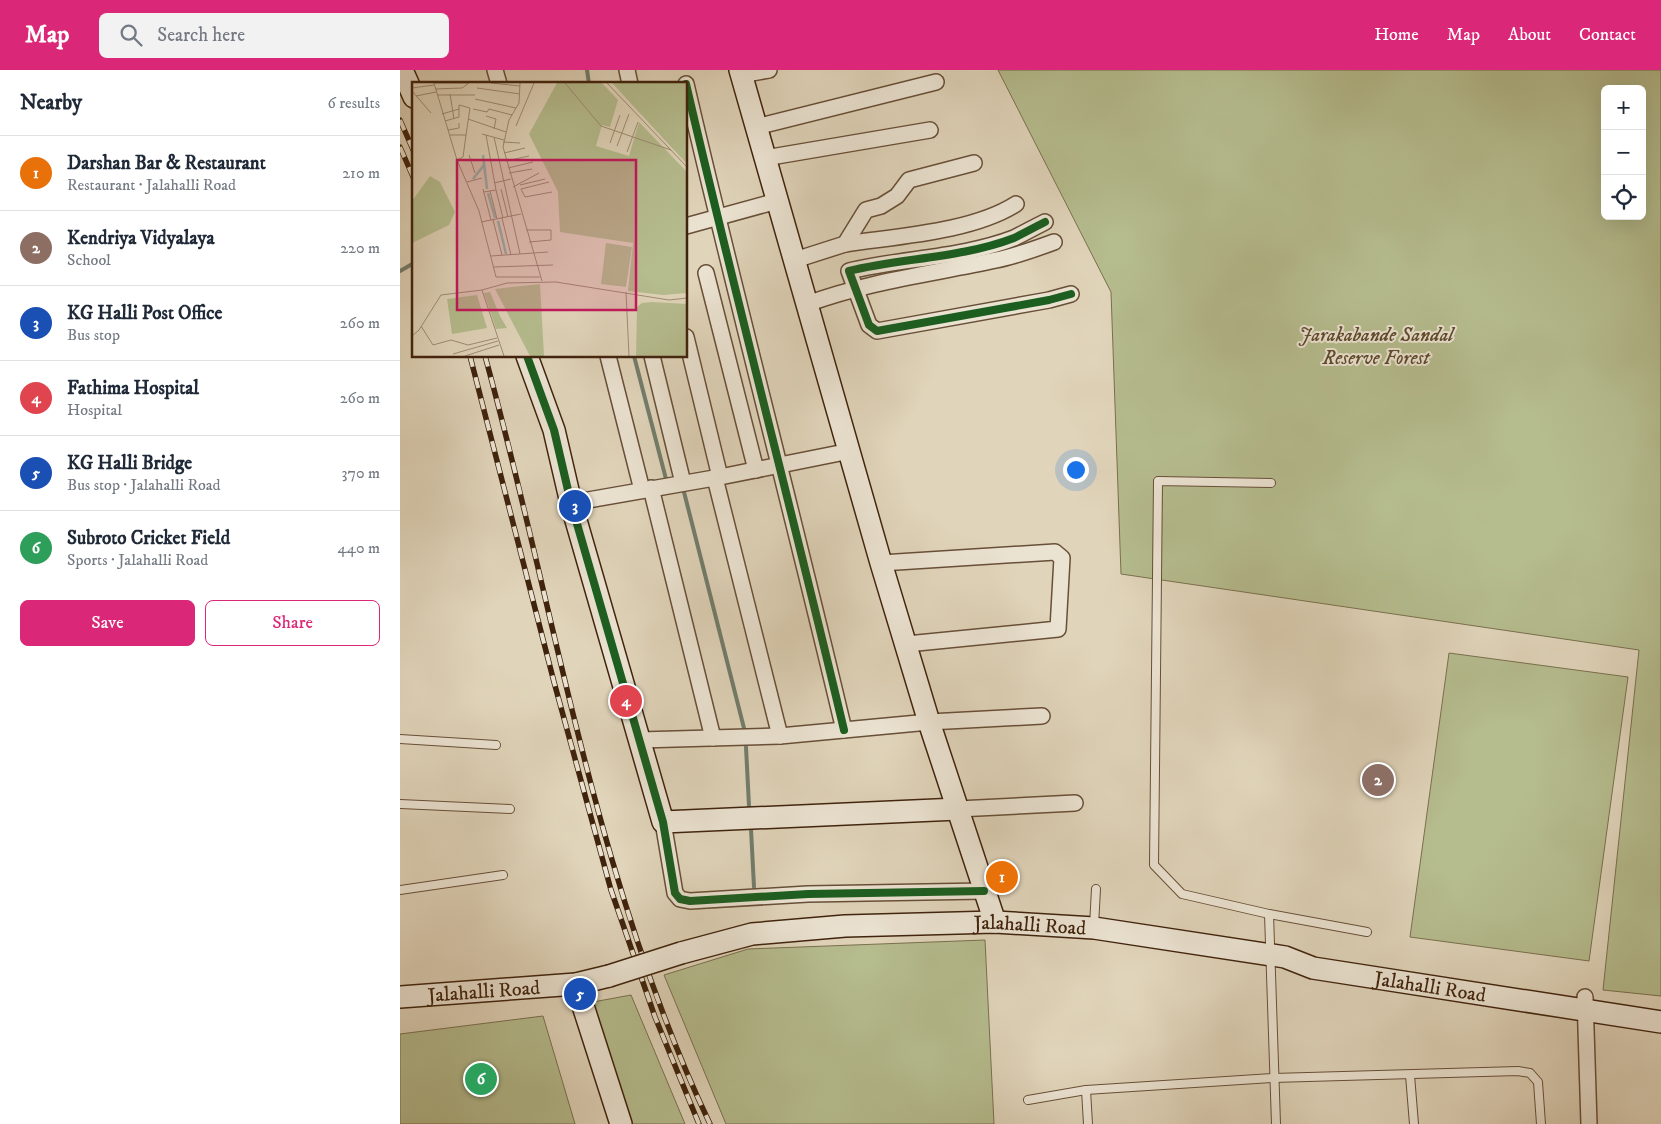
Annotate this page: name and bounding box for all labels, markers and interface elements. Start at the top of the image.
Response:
search box [99,13,449,58]
text: Map [25,20,69,50]
icon: search [117,21,145,49]
text: Search here [157,24,245,47]
text: Home [1374,24,1419,46]
text: Map [1447,24,1480,46]
text: About [1508,24,1551,46]
text: Contact [1579,24,1636,46]
inset map [412,82,688,358]
map controls [1601,85,1646,220]
button: + [1601,85,1646,130]
text: Nearby [20,90,82,116]
text: 6 results [327,93,380,113]
button: − [1601,130,1646,175]
text: Darshan Bar & Restaurant [67,152,266,175]
text: 1 [33,163,39,183]
text: 210 m [342,163,380,183]
text: Restaurant · Jalahalli Road [67,175,236,195]
button: locate [1601,175,1646,220]
text: Kendriya Vidyalaya [67,227,214,250]
text: 2 [32,238,40,258]
text: 220 m [340,238,380,258]
text: School [67,250,111,270]
text: KG Halli Post Office [67,302,222,325]
text: 3 [33,313,39,333]
text: 260 m [340,313,380,333]
park label: Jarakabande Sandal Reserve Forest [1298,323,1455,371]
text: Bus stop [67,325,120,345]
text: Fathima Hospital [67,377,199,400]
text: 4 [31,388,41,408]
text: 260 m [340,388,380,408]
text: Hospital [67,400,122,420]
text: KG Halli Bridge [67,452,192,475]
your location [1063,457,1089,483]
text: 5 [32,463,40,483]
text: 370 m [342,463,380,483]
text: Bus stop · Jalahalli Road [67,475,221,495]
pin: 3 [559,487,591,525]
text: Subroto Cricket Field [67,527,230,550]
text: 6 [32,538,40,558]
text: 440 m [338,538,380,558]
text: Sports · Jalahalli Road [67,550,208,570]
button: Save [20,600,195,646]
button: Share [205,600,380,646]
pin: 4 [610,682,642,720]
pin: 2 [1362,761,1394,799]
pin: 1 [986,858,1018,896]
street label: Jalahalli Road [972,911,1087,942]
street label: Jalahalli Road [1371,966,1488,1009]
pin: 5 [564,975,596,1013]
street label: Jalahalli Road [425,976,541,1009]
pin: 6 [465,1060,497,1098]

